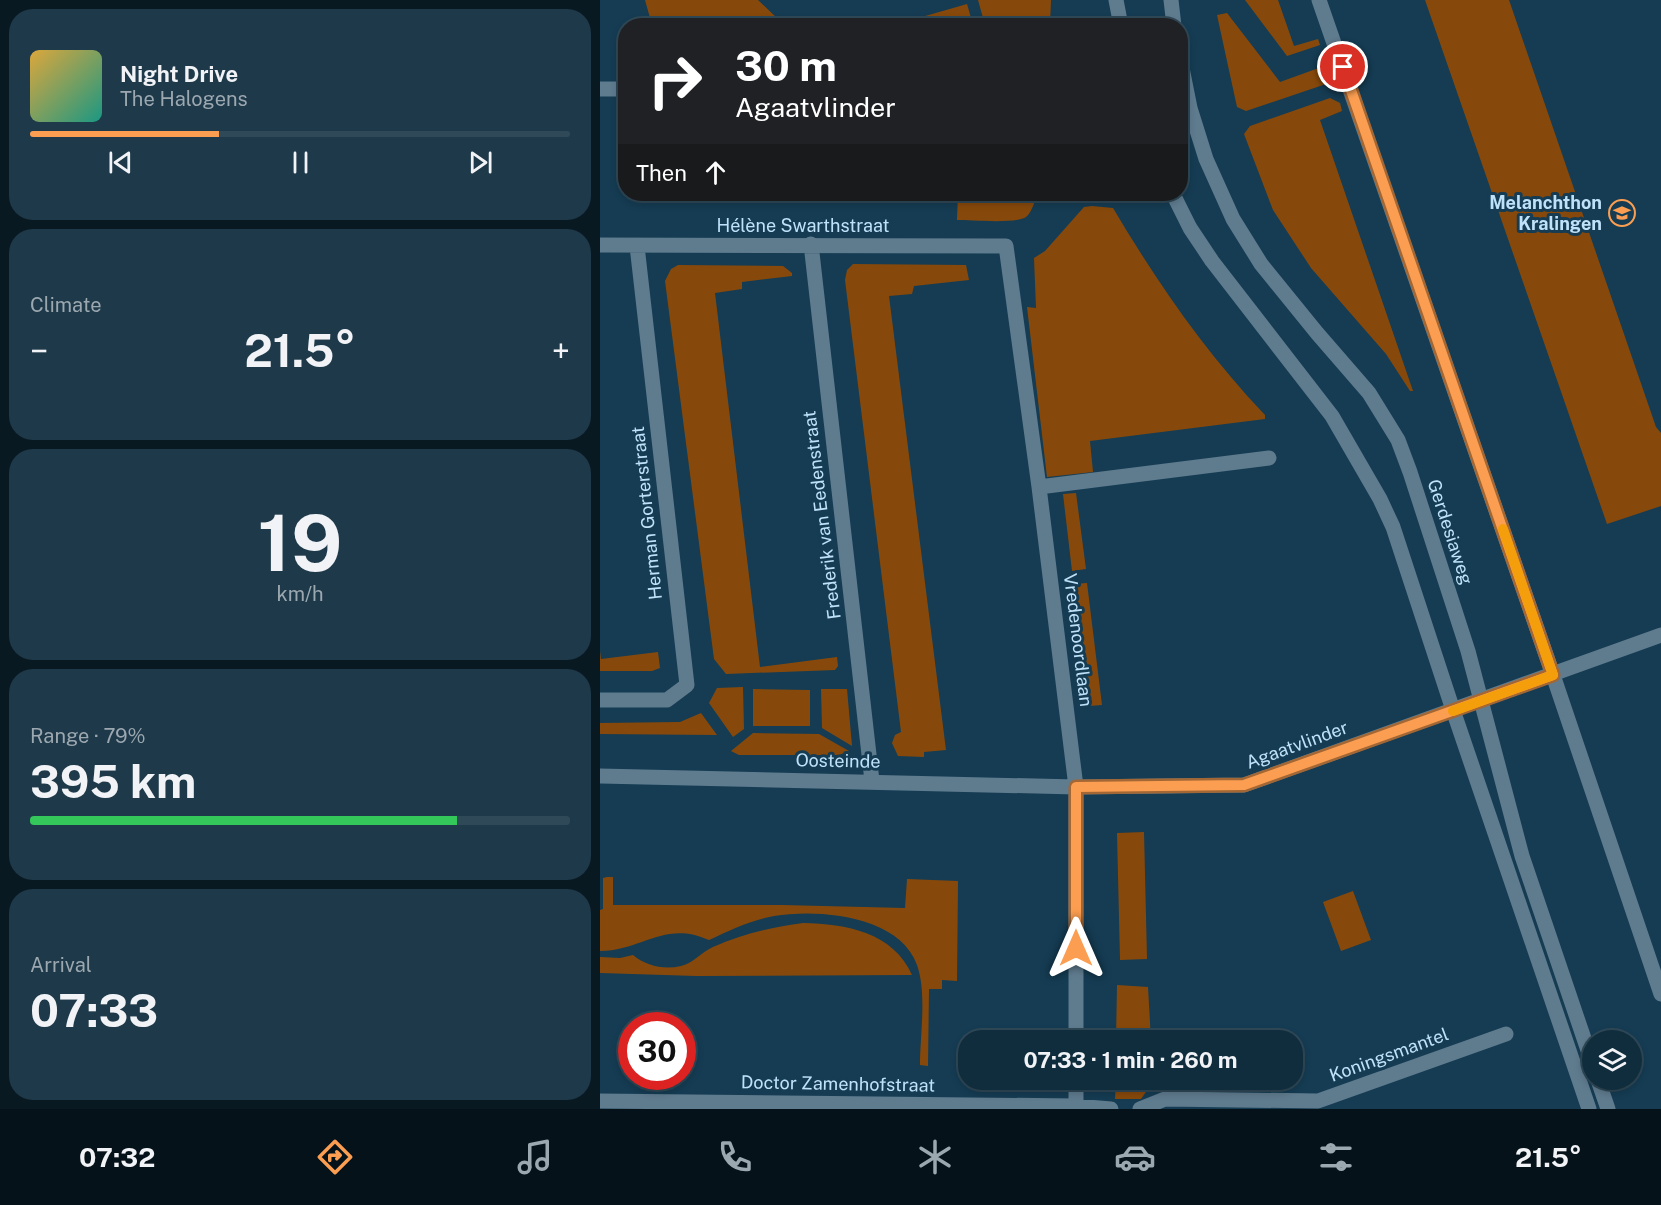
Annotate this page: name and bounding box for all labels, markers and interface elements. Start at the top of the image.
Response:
text: 30 m [735,41,837,90]
pin [1317,41,1368,92]
icon: right [636,42,714,120]
icon: arrive [1326,50,1359,83]
text: Night Drive [120,61,238,87]
text: The Halogens [120,87,248,111]
text: Agaatvlinder [735,91,896,123]
icon: previous [104,146,137,179]
icon: pause [284,146,317,179]
icon: next [464,146,497,179]
icon: ahead [699,156,732,189]
text: Then [636,160,687,186]
place label: Melanchthon Kralingen [1489,192,1602,234]
school or university icon: Melanchthon Kralingen [1607,198,1637,228]
street label: Hélène Swarthstraat [716,215,890,236]
text: Climate [30,293,102,317]
text: 21.5° [244,324,356,377]
text: − [30,332,48,370]
text: + [552,332,570,370]
street label: Frederik van Eedenstraat [798,410,845,620]
street label: Herman Gorterstraat [627,425,666,601]
street label: Gerdesiaweg [1424,476,1477,587]
text: 19 [258,497,342,589]
street label: Vredenoordlaan [1060,572,1097,708]
text: km/h [276,582,324,606]
street label: Agaatvlinder [1243,716,1351,773]
text: Range · 79% [30,724,146,748]
street label: Oosteinde [795,749,881,772]
text: 395 km [30,755,196,808]
position arrow [1044,916,1108,980]
text: Arrival [30,953,92,977]
text: 07:33 [30,984,158,1037]
speed limit sign: 30 [618,1012,696,1090]
street label: Koningsmantel [1326,1023,1451,1086]
map controls [1582,1030,1642,1090]
button: layers [1582,1030,1642,1090]
text: 07:33 · 1 min · 260 m [1023,1047,1238,1073]
street label: Doctor Zamenhofstraat [741,1071,935,1096]
icon: directions [314,1136,356,1178]
icon: music [514,1136,556,1178]
icon: phone [714,1136,756,1178]
icon: climate [914,1136,956,1178]
icon: car [1114,1136,1156,1178]
icon: filters [1315,1136,1357,1178]
text: 07:32 [79,1141,155,1173]
text: 21.5° [1515,1141,1582,1173]

